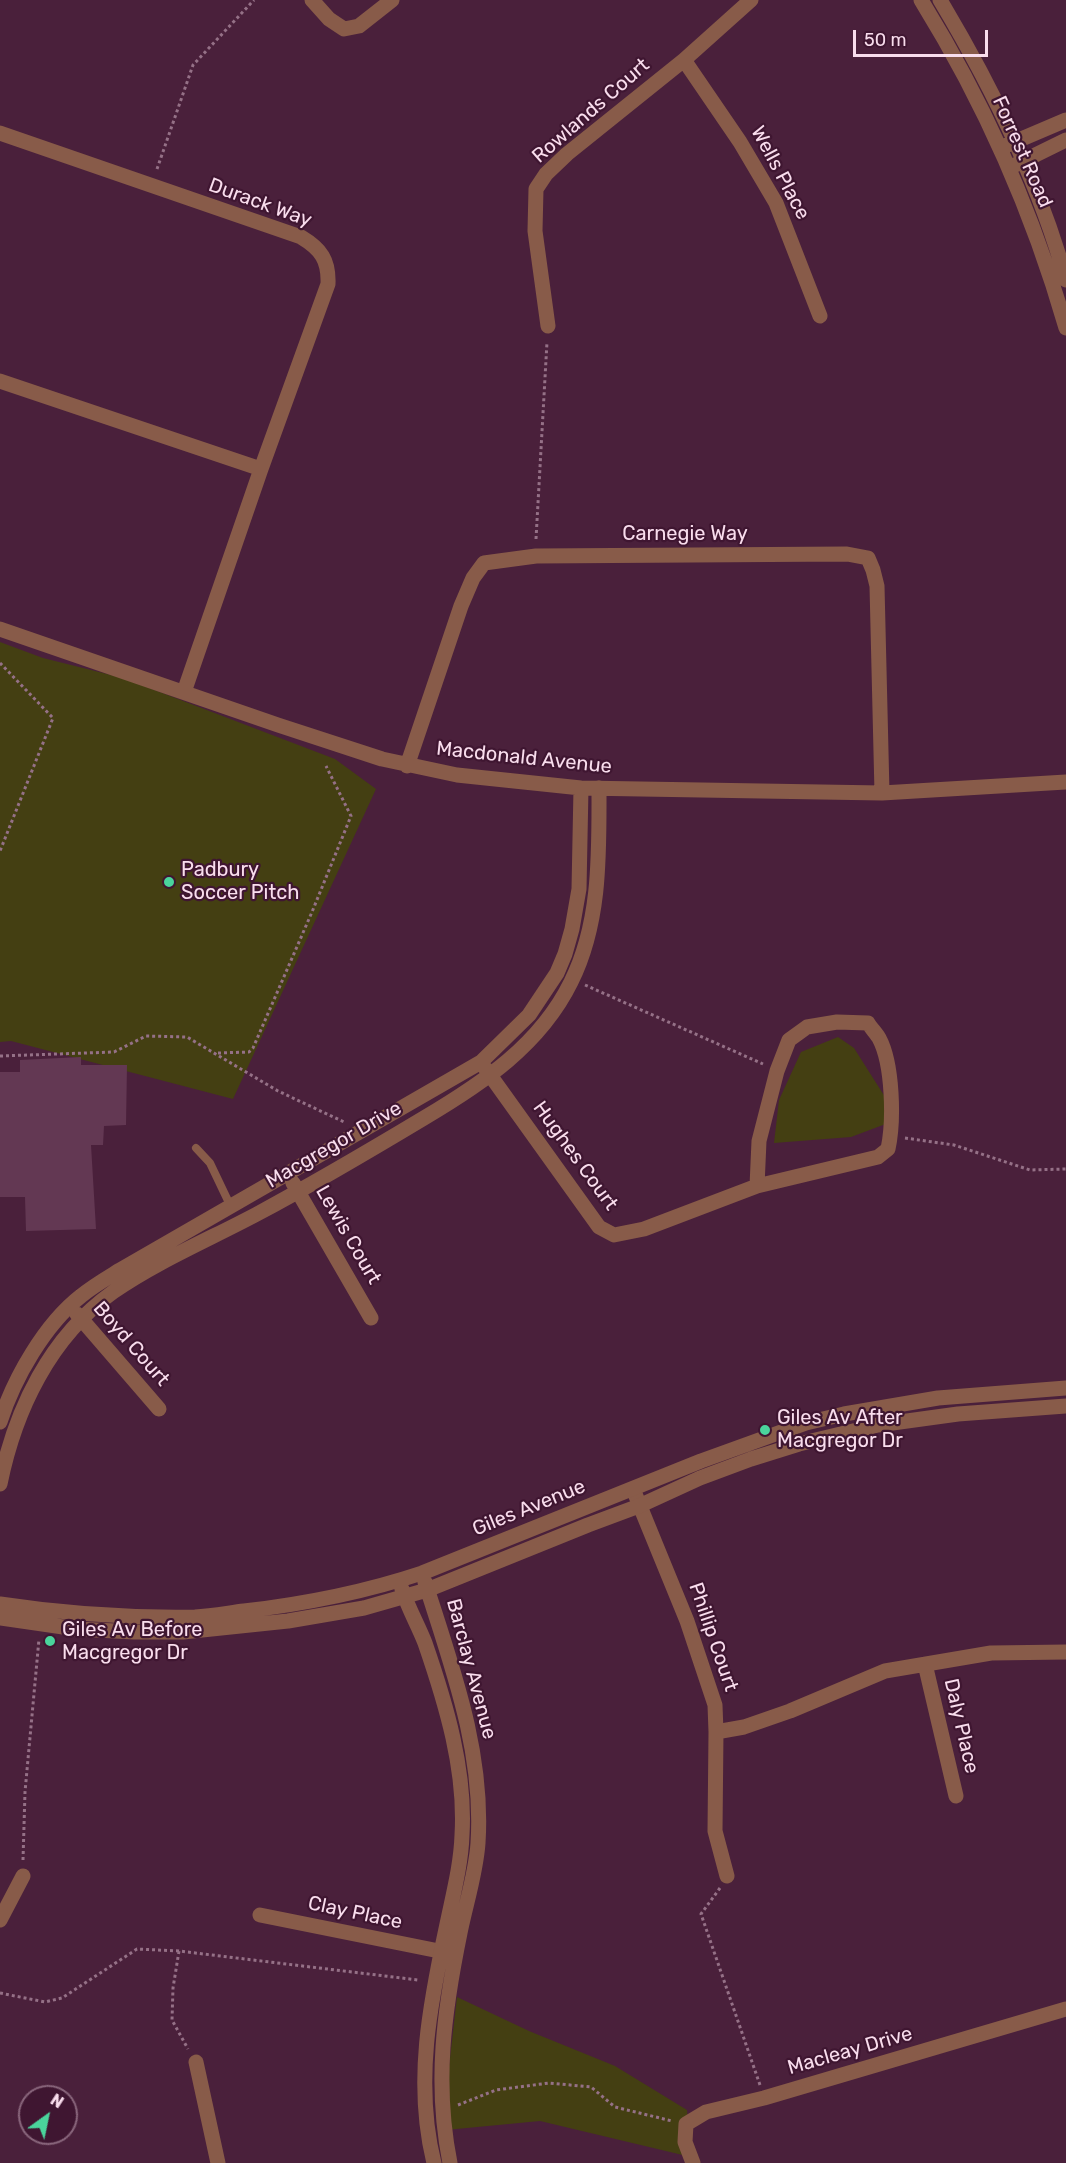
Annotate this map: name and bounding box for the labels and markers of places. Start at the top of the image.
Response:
place label: Padbury Soccer Pitch [181,858,299,905]
marker: Padbury Soccer Pitch [162,875,176,889]
place label: Giles Av After Macgregor Dr [777,1406,903,1453]
marker: Giles Av After Macgregor Dr [758,1423,772,1437]
place label: Giles Av Before Macgregor Dr [62,1618,202,1665]
marker: Giles Av Before Macgregor Dr [43,1634,57,1648]

